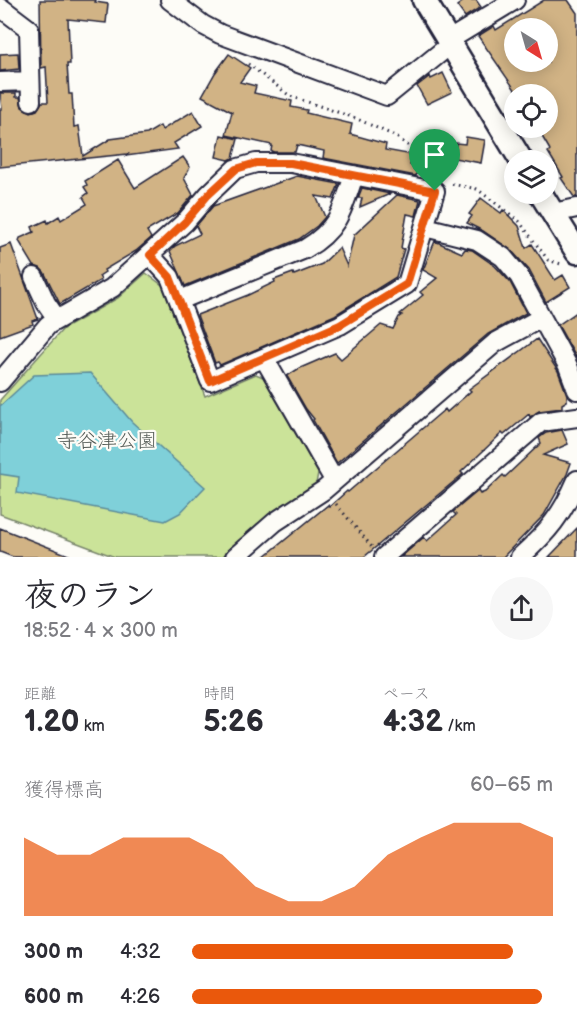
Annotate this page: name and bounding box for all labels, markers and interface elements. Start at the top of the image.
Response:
north arrow [504,18,558,72]
map controls [504,18,558,204]
button: locate [504,84,558,138]
pin [409,129,460,191]
icon: arrive [418,138,451,171]
button: layers [504,150,558,204]
park label: 寺谷津公園 [57,429,157,453]
text: 夜のラン [24,576,156,616]
button: share [490,577,553,640]
text: 18:52 · 4 × 300 m [24,619,178,643]
text: 距離 [24,685,56,704]
text: 時間 [203,685,235,704]
text: ペース [383,685,430,704]
text: 1.20 [24,704,79,740]
text: 5:26 [203,704,264,740]
text: 4:32 [383,704,443,740]
text: km [79,717,105,736]
text: /km [443,717,476,736]
text: 60–65 m [470,773,553,797]
text: 獲得標高 [24,778,104,802]
text: 300 m [24,940,83,964]
text: 4:32 [120,940,160,964]
text: 600 m [24,985,84,1009]
text: 4:26 [120,985,160,1009]

